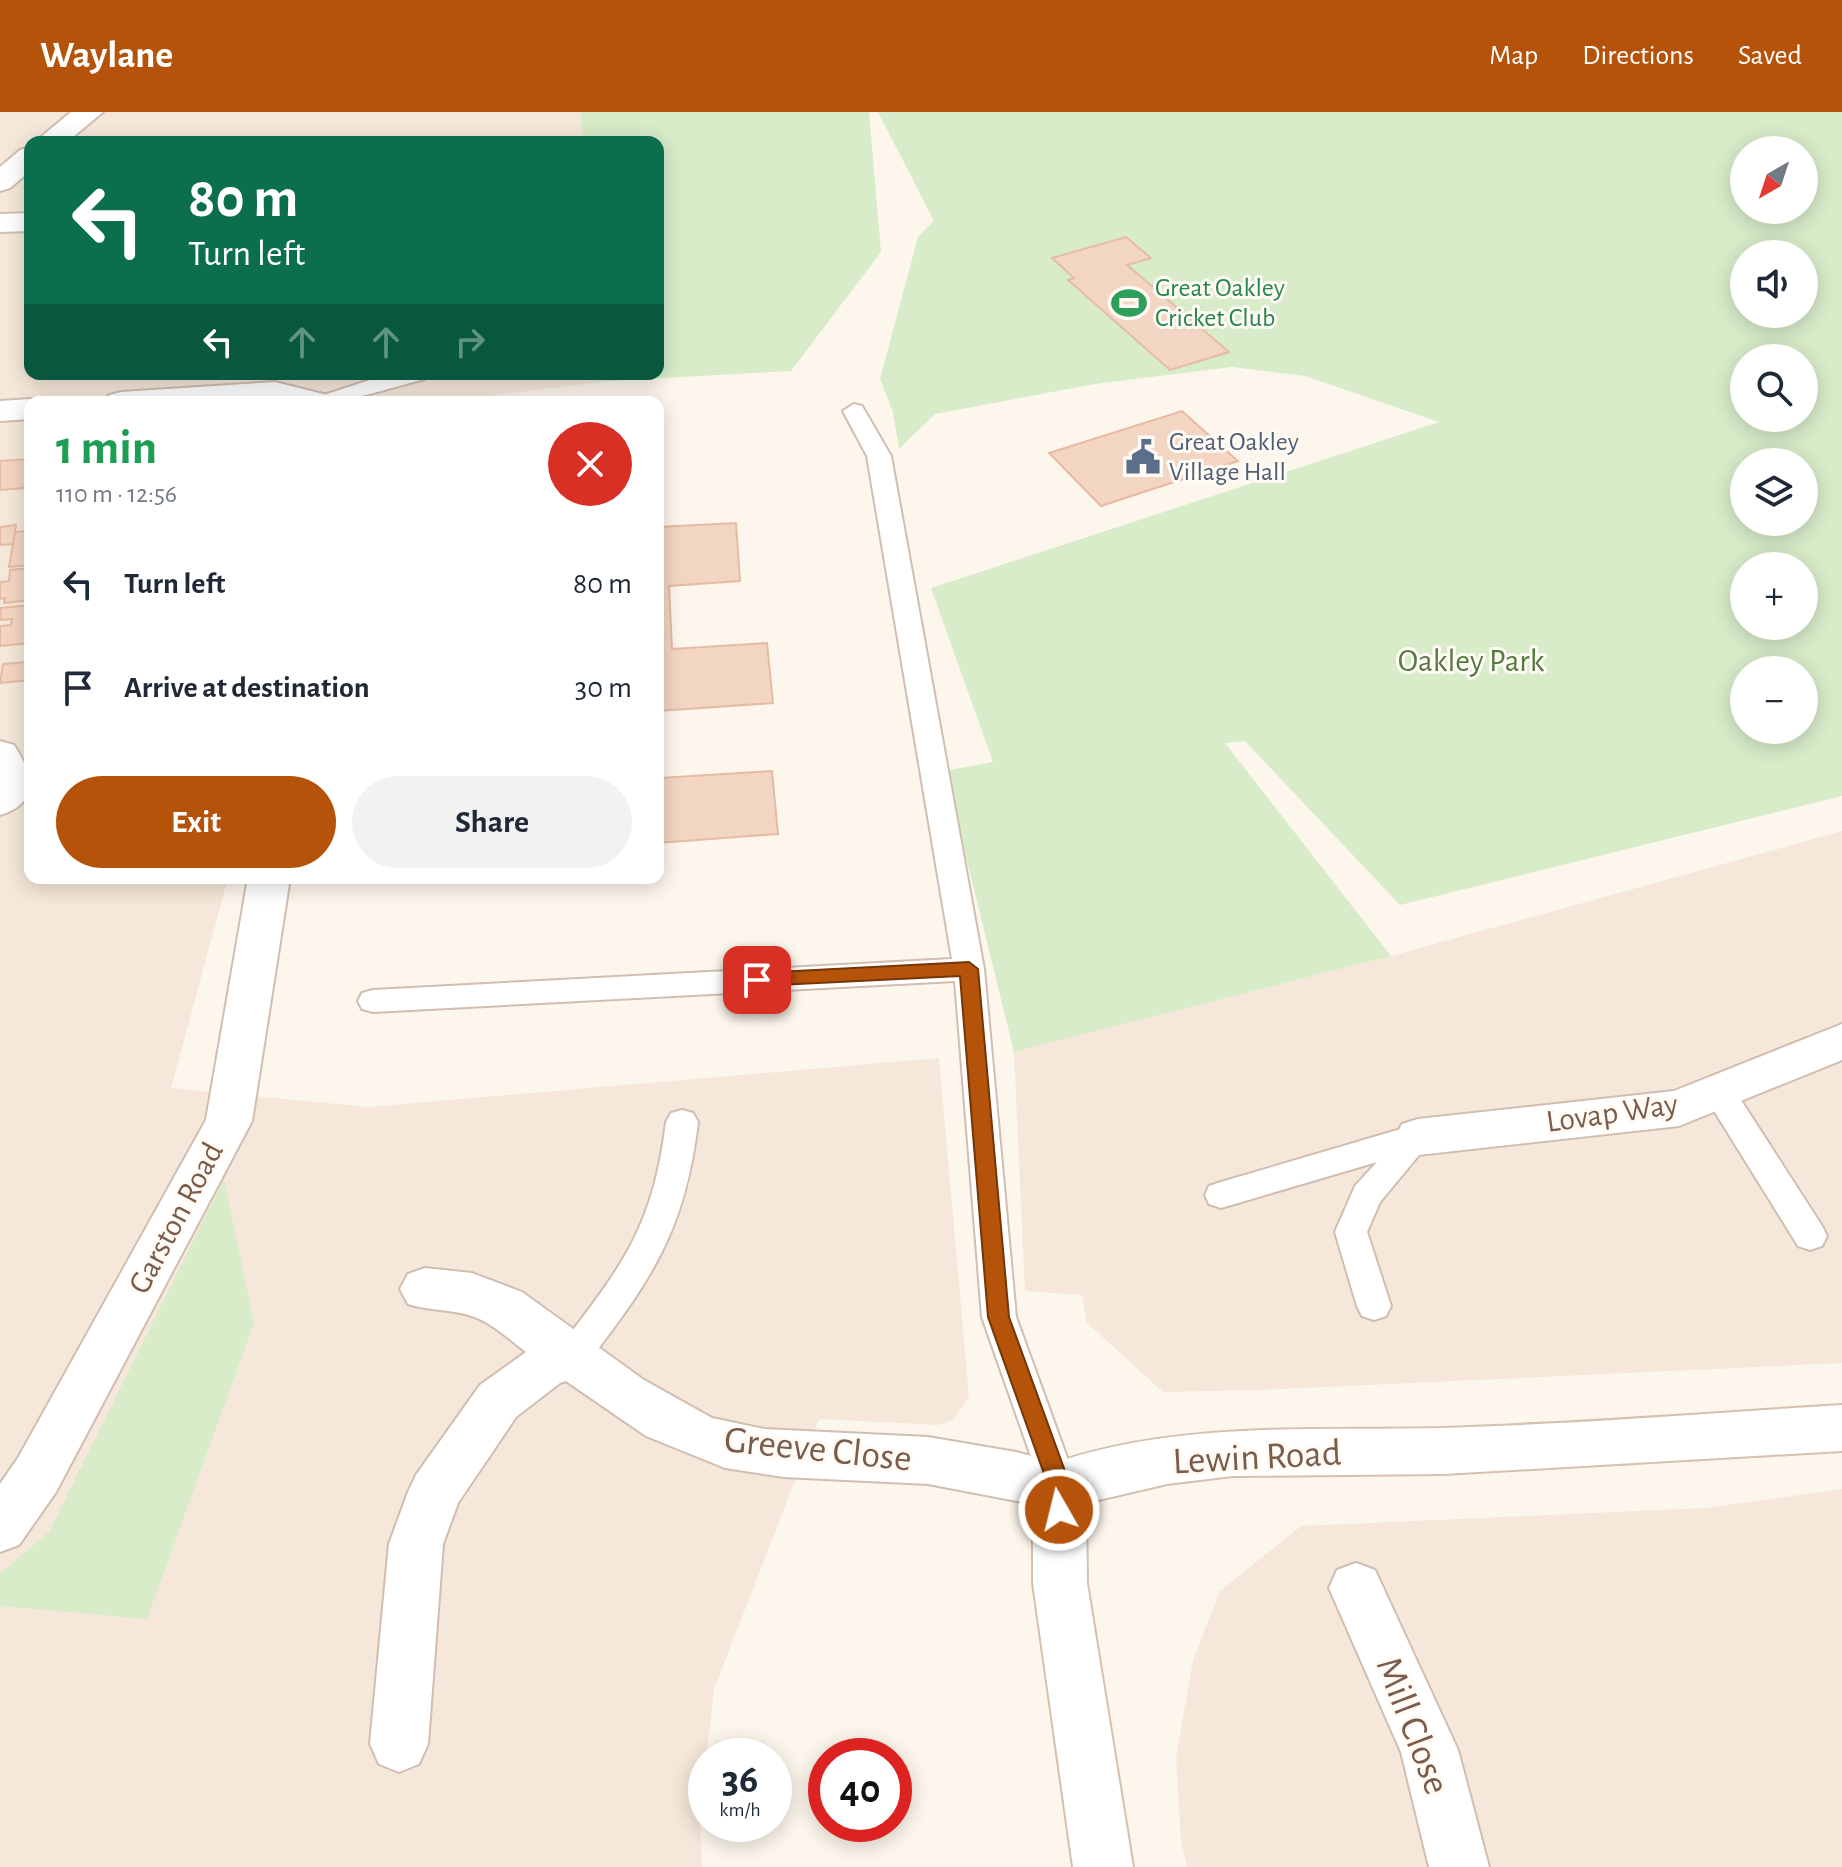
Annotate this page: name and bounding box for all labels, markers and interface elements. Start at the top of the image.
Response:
text: Waylane [40,37,173,75]
text: Map [1489,42,1538,70]
text: Directions [1582,42,1694,70]
text: Saved [1738,42,1802,70]
north arrow [1730,136,1818,224]
map controls [1730,136,1818,744]
icon: left [56,168,160,272]
text: 80 m [188,171,298,227]
text: Turn left [188,236,305,272]
button: sound [1730,240,1818,328]
place label: Great Oakley Cricket Club [1155,275,1285,331]
sports icon: Great Oakley Cricket Club [1110,284,1148,322]
icon: left [196,320,240,364]
icon: ahead [280,320,324,364]
icon: ahead [364,320,408,364]
icon: right [448,320,492,364]
button: search [1730,344,1818,432]
button: close [548,422,632,506]
text: 1 min [56,425,157,473]
place label: Great Oakley Village Hall [1169,429,1299,485]
public building icon: Great Oakley Village Hall [1124,438,1162,476]
button: layers [1730,448,1818,536]
text: 110 m · 12:56 [56,481,177,507]
button: + [1730,552,1818,640]
icon: left [56,562,100,606]
text: Turn left [124,569,225,599]
text: 80 m [573,569,632,599]
park label: Oakley Park [1398,645,1545,677]
button: − [1730,656,1818,744]
icon: arrive [56,666,100,710]
text: Arrive at destination [124,673,370,703]
text: 30 m [575,673,632,703]
button: Exit [56,776,336,868]
button: Share [352,776,632,868]
pin [723,946,791,1014]
icon: arrive [735,958,779,1002]
street label: Lovap Way [1544,1088,1680,1138]
street label: Garston Road [123,1137,229,1299]
street label: Greeve Close [723,1421,913,1479]
street label: Lewin Road [1172,1435,1342,1481]
position arrow [1017,1468,1101,1552]
street label: Mill Close [1369,1652,1455,1800]
speed limit sign: 40 [808,1738,912,1842]
text: 36 [722,1760,758,1800]
text: km/h [719,1800,761,1820]

